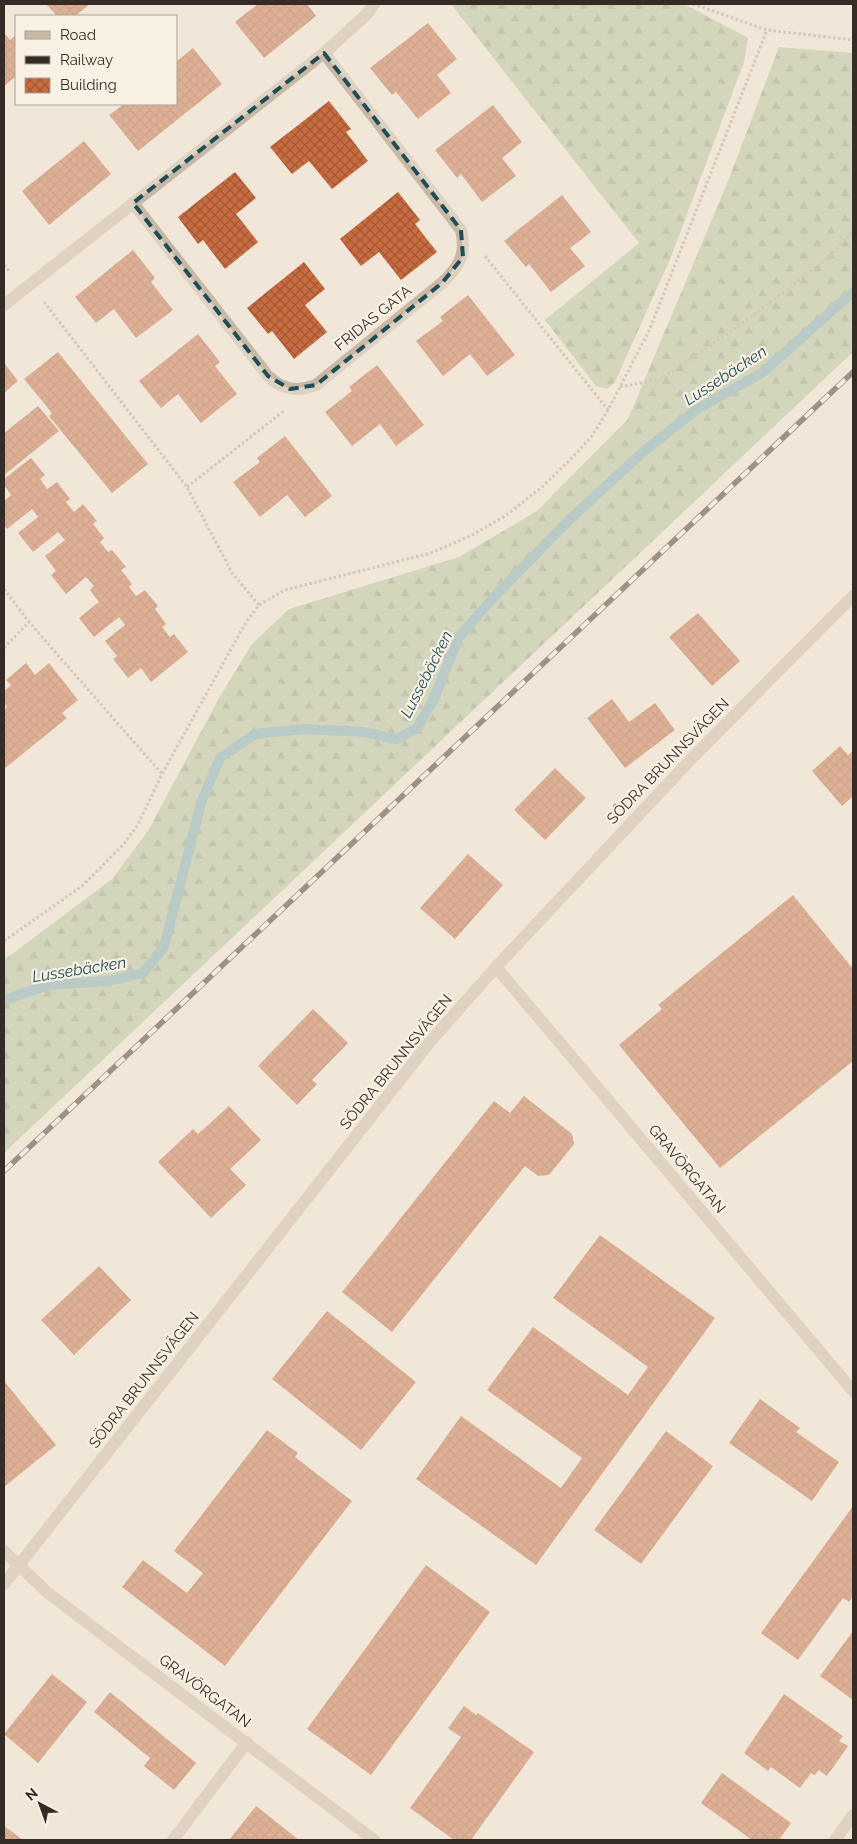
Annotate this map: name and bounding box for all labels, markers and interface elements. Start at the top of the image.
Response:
legend [15,15,178,105]
text: Road [60,26,96,44]
text: Railway [60,51,113,69]
text: Building [60,76,117,94]
street label: FRIDAS GATA [331,282,415,354]
water label: Lussebäcken [680,342,770,409]
water label: Lussebäcken [396,628,456,721]
street label: SÖDRA BRUNNSVÄGEN [602,694,733,828]
water label: Lussebäcken [31,953,127,986]
street label: SÖDRA BRUNNSVÄGEN [335,990,456,1133]
street label: GRAVÖRGATAN [645,1120,730,1217]
street label: SÖDRA BRUNNSVÄGEN [84,1308,203,1452]
street label: GRAVÖRGATAN [156,1650,255,1731]
north arrow [15,1779,65,1829]
text: N [22,1785,41,1804]

